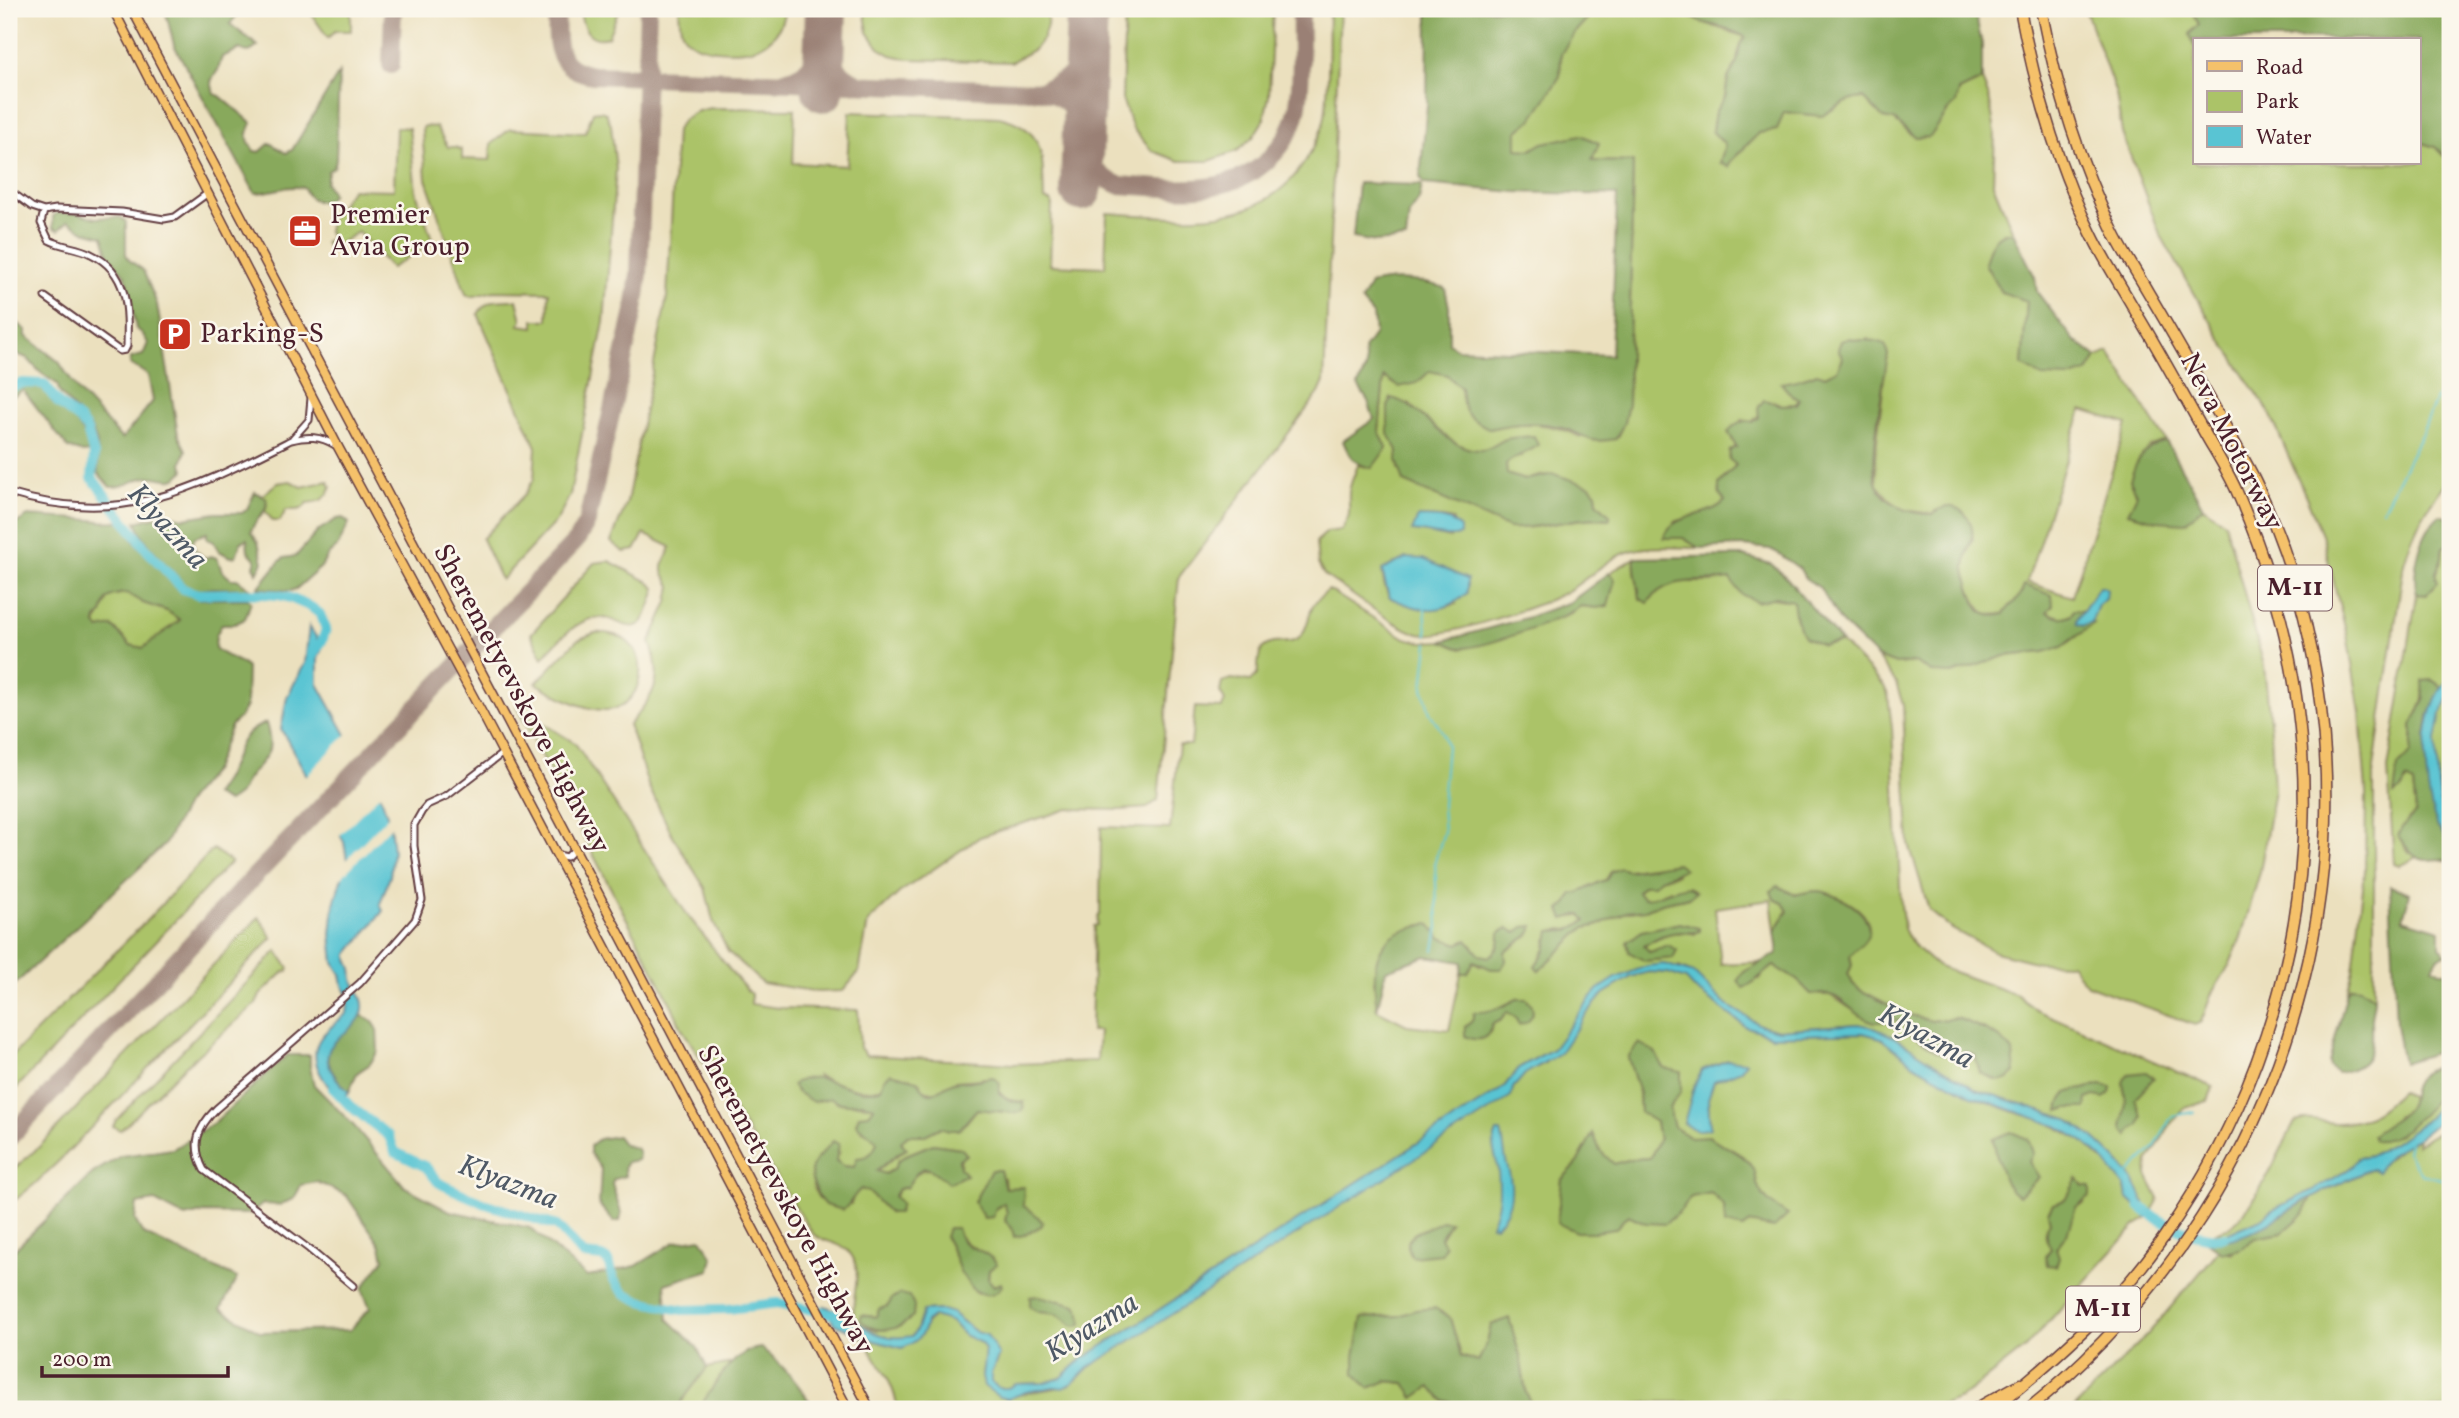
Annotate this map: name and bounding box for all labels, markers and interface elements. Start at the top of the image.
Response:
legend [2193,38,2420,164]
text: Road [2256,54,2303,83]
text: Park [2256,88,2299,117]
text: Water [2256,124,2312,153]
place label: Premier Avia Group [330,196,470,267]
office icon: Premier Avia Group [286,212,324,250]
parking icon: Parking-S [156,315,194,353]
place label: Parking-S [200,315,324,354]
street label: Neva Motorway [2169,346,2293,538]
water label: Klyazma [117,475,217,579]
street label: Sheremetyevskoye Highway [423,537,619,861]
road number: М-11 [2258,566,2332,610]
water label: Klyazma [1871,994,1981,1080]
street label: Sheremetyevskoye Highway [687,1038,883,1362]
water label: Klyazma [452,1145,564,1221]
water label: Klyazma [1037,1283,1147,1373]
road number: М-11 [2066,1286,2140,1332]
scale bar [42,1334,228,1378]
text: 200 m [52,1346,112,1375]

